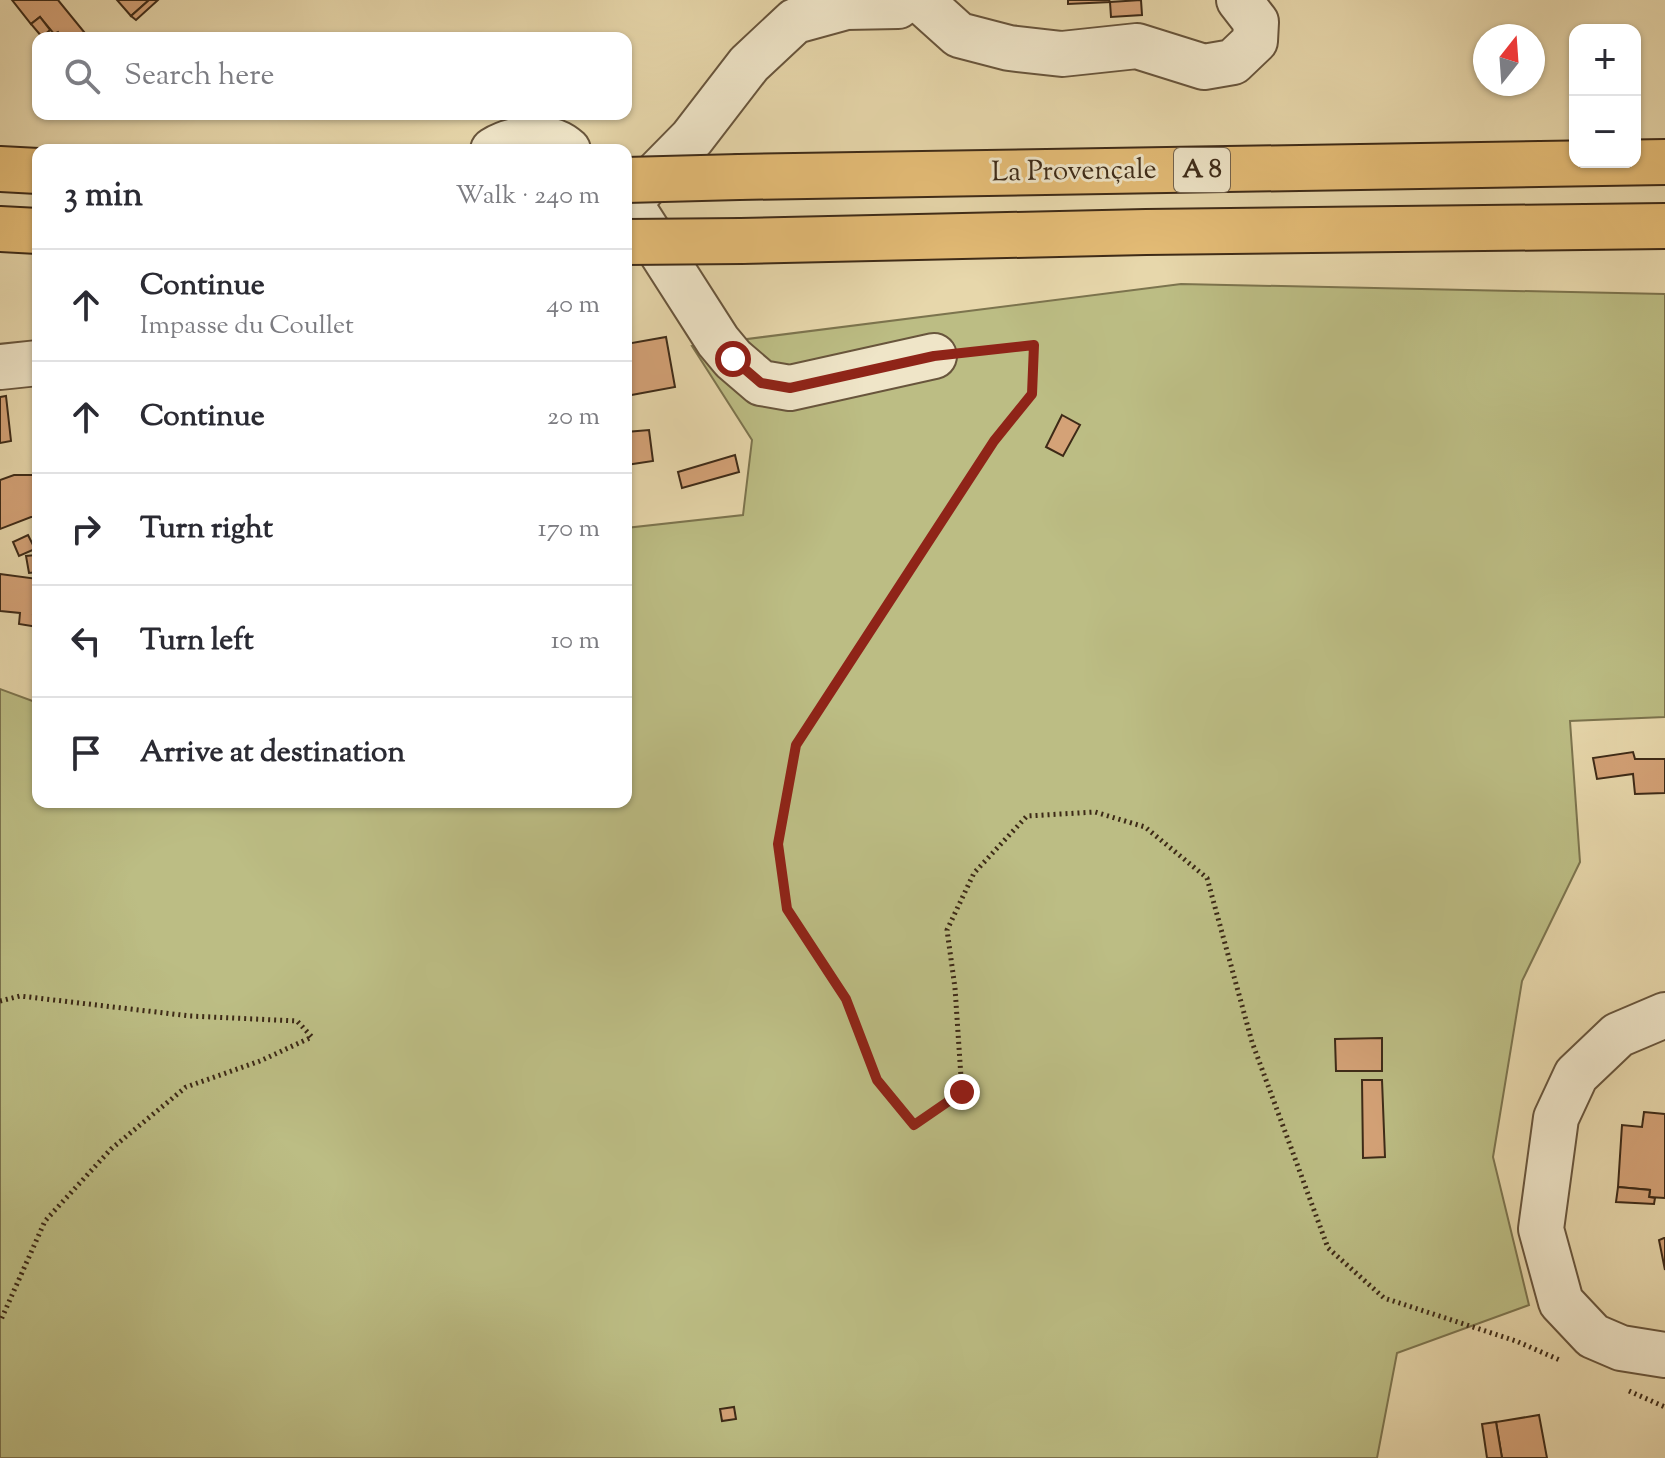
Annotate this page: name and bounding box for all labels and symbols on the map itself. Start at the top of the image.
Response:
north arrow [1473,24,1545,96]
road number: A 8 [1174,148,1230,192]
street label: La Provençale [991,151,1157,193]
route start [715,341,751,377]
route end [944,1074,980,1110]

